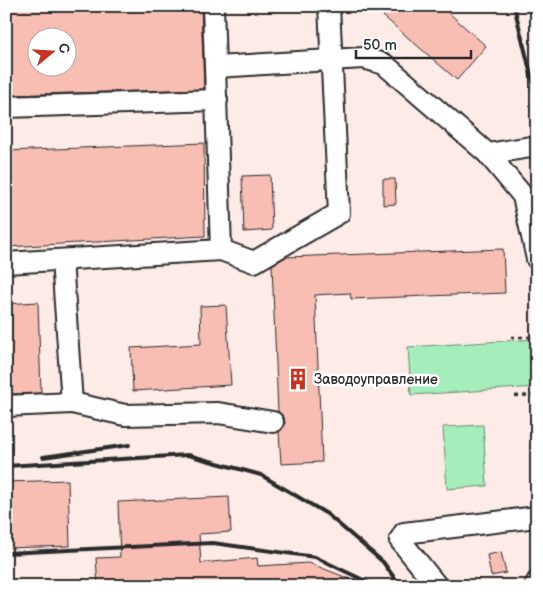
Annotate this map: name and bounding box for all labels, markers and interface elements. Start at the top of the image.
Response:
north arrow [28,28,78,78]
scale bar [356,28,470,60]
text: 50 m [363,36,397,55]
text: С [54,41,74,56]
building icon: Заводоуправление [285,366,311,392]
place label: Заводоуправление [314,371,438,388]

